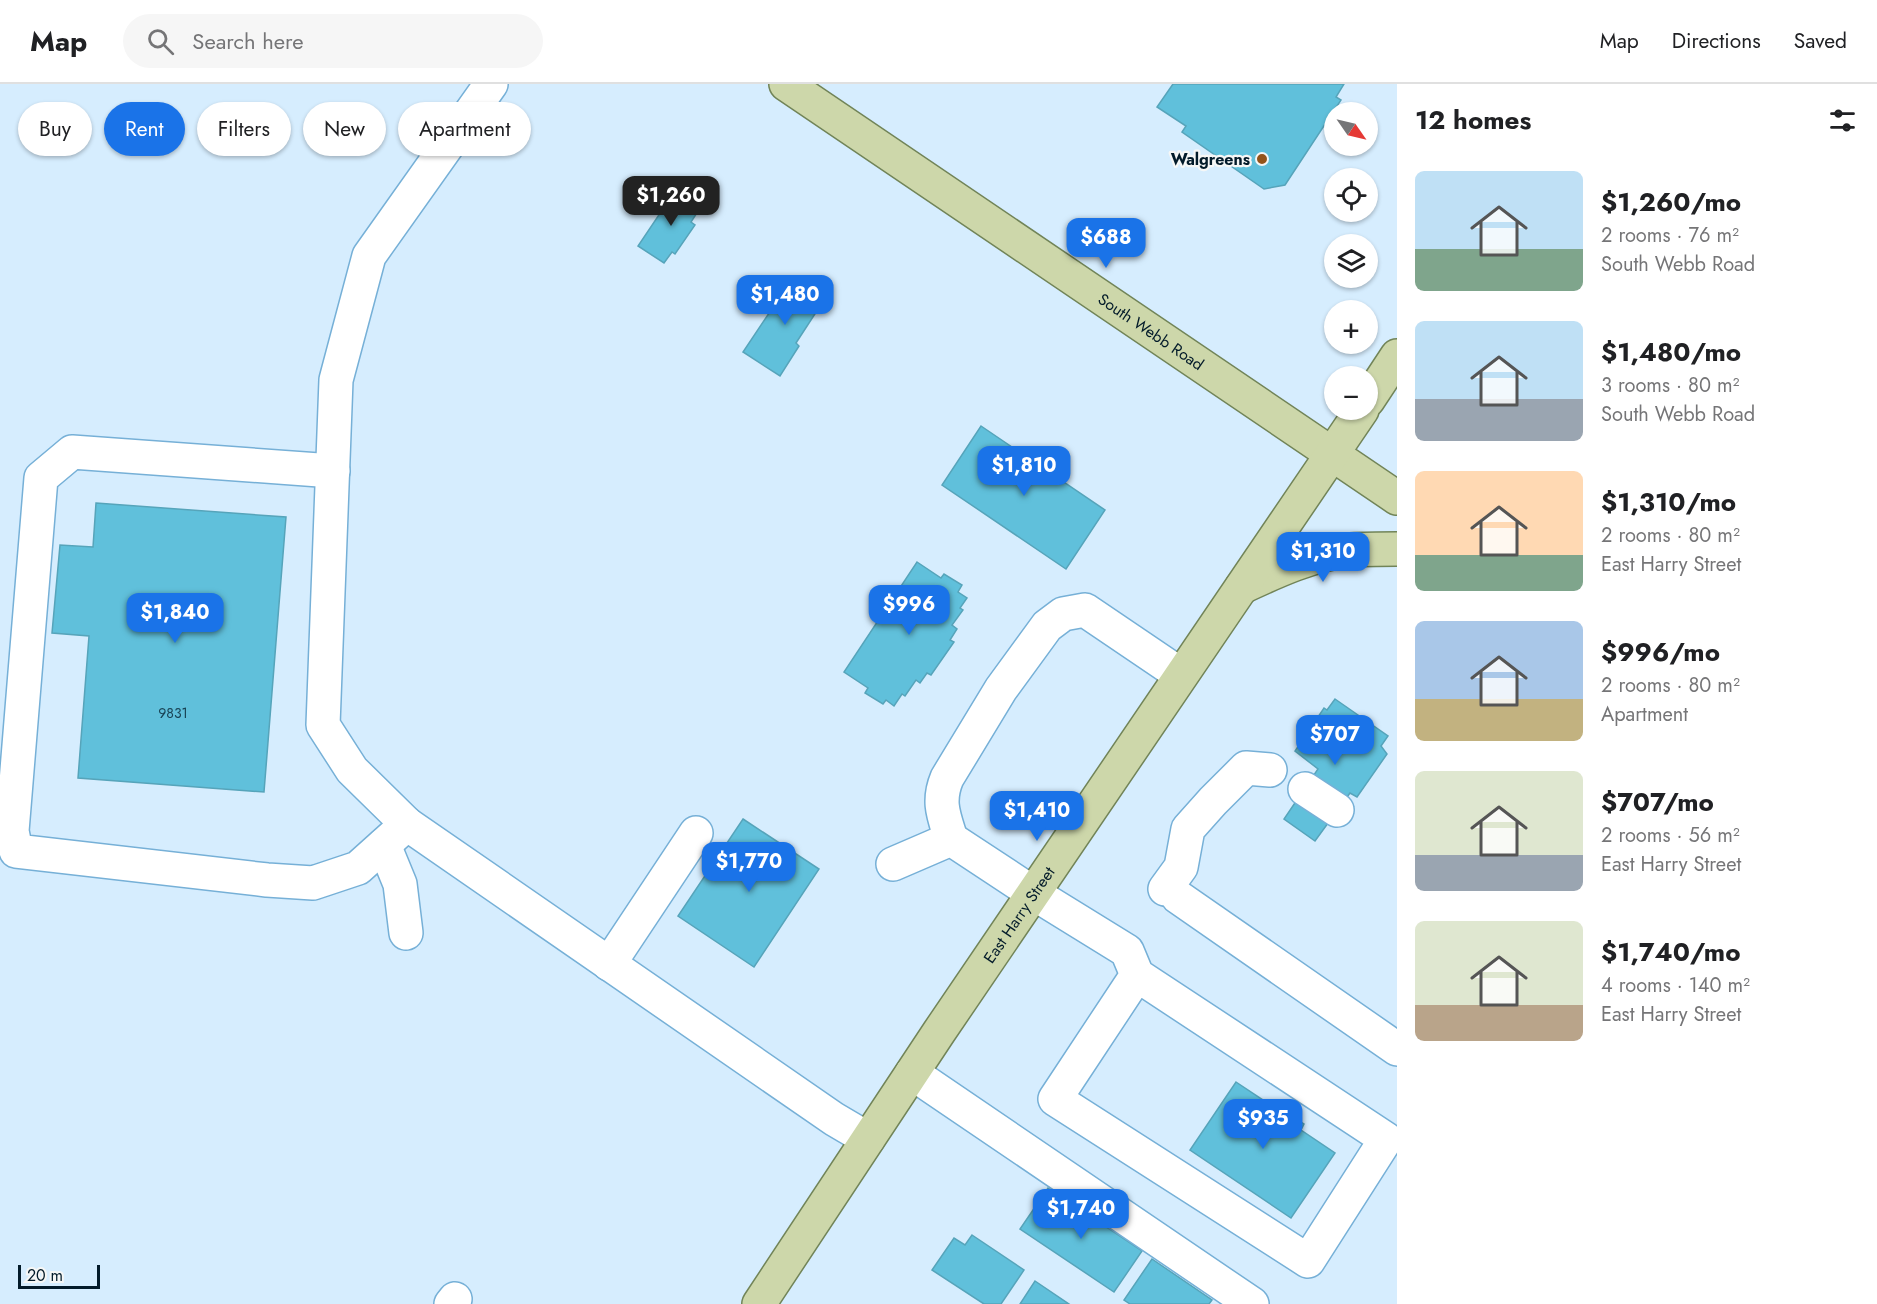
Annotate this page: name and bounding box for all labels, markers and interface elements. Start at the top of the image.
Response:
search box [123,14,543,68]
text: Map [30,21,87,62]
icon: search [144,25,177,58]
text: Search here [192,25,304,57]
text: Map [1600,26,1639,56]
text: Directions [1672,26,1761,56]
text: Saved [1794,26,1847,56]
text: 12 homes [1415,101,1531,139]
chip: Buy [18,102,92,156]
chip: Rent [104,102,185,156]
chip: Filters [197,102,291,156]
chip: New [303,102,386,156]
chip: Apartment [398,102,531,156]
north arrow [1324,102,1378,156]
map controls [1324,102,1378,420]
icon: filters [1826,104,1859,137]
place label: Walgreens [1171,148,1250,171]
marker: Walgreens [1255,152,1269,166]
button: locate [1324,168,1378,222]
pin: $1,260 [622,176,720,227]
text: $1,260 [637,181,705,210]
text: $1,260/mo [1601,183,1741,221]
icon: home [1463,195,1535,267]
pin: $688 [1070,218,1142,269]
text: 2 rooms · 76 m² [1601,221,1739,250]
text: $688 [1081,223,1131,252]
button: layers [1324,234,1378,288]
text: South Webb Road [1601,250,1755,279]
pin: $1,480 [736,275,834,326]
text: $1,480 [751,280,819,309]
street label: South Webb Road [1094,287,1209,376]
button: + [1324,300,1378,354]
text: $1,480/mo [1601,333,1741,371]
icon: home [1463,345,1535,417]
button: − [1324,366,1378,420]
text: 3 rooms · 80 m² [1601,371,1739,400]
text: South Webb Road [1601,400,1755,429]
pin: $1,810 [975,446,1073,497]
text: $1,810 [991,451,1057,480]
text: $1,310/mo [1601,483,1736,521]
icon: home [1463,495,1535,567]
text: 2 rooms · 80 m² [1601,521,1740,550]
pin: $1,310 [1274,532,1372,583]
text: $1,310 [1291,537,1355,566]
text: East Harry Street [1601,550,1741,579]
pin: $996 [873,585,945,636]
text: $996 [883,590,935,619]
pin: $1,840 [126,593,224,644]
text: $1,840 [141,598,209,627]
text: $996/mo [1601,633,1720,671]
icon: home [1463,645,1535,717]
text: 2 rooms · 80 m² [1601,671,1740,700]
text: Apartment [1601,700,1688,729]
house number: 9831 [158,703,188,723]
pin: $707 [1299,715,1371,766]
text: $707 [1310,720,1360,749]
text: $707/mo [1601,783,1714,821]
pin: $1,410 [988,791,1086,842]
icon: home [1463,795,1535,867]
text: $1,410 [1004,796,1070,825]
text: 2 rooms · 56 m² [1601,821,1740,850]
pin: $1,770 [700,842,798,893]
text: $1,770 [716,847,782,876]
text: East Harry Street [1601,850,1741,879]
street label: East Harry Street [978,862,1060,968]
text: $1,740/mo [1601,933,1741,971]
icon: home [1463,945,1535,1017]
text: 4 rooms · 140 m² [1601,971,1750,1000]
text: East Harry Street [1601,1000,1741,1029]
pin: $935 [1227,1099,1299,1150]
text: $935 [1237,1104,1289,1133]
pin: $1,740 [1032,1189,1130,1240]
text: $1,740 [1047,1194,1115,1223]
scale bar [18,1262,100,1290]
text: 20 m [27,1264,63,1287]

